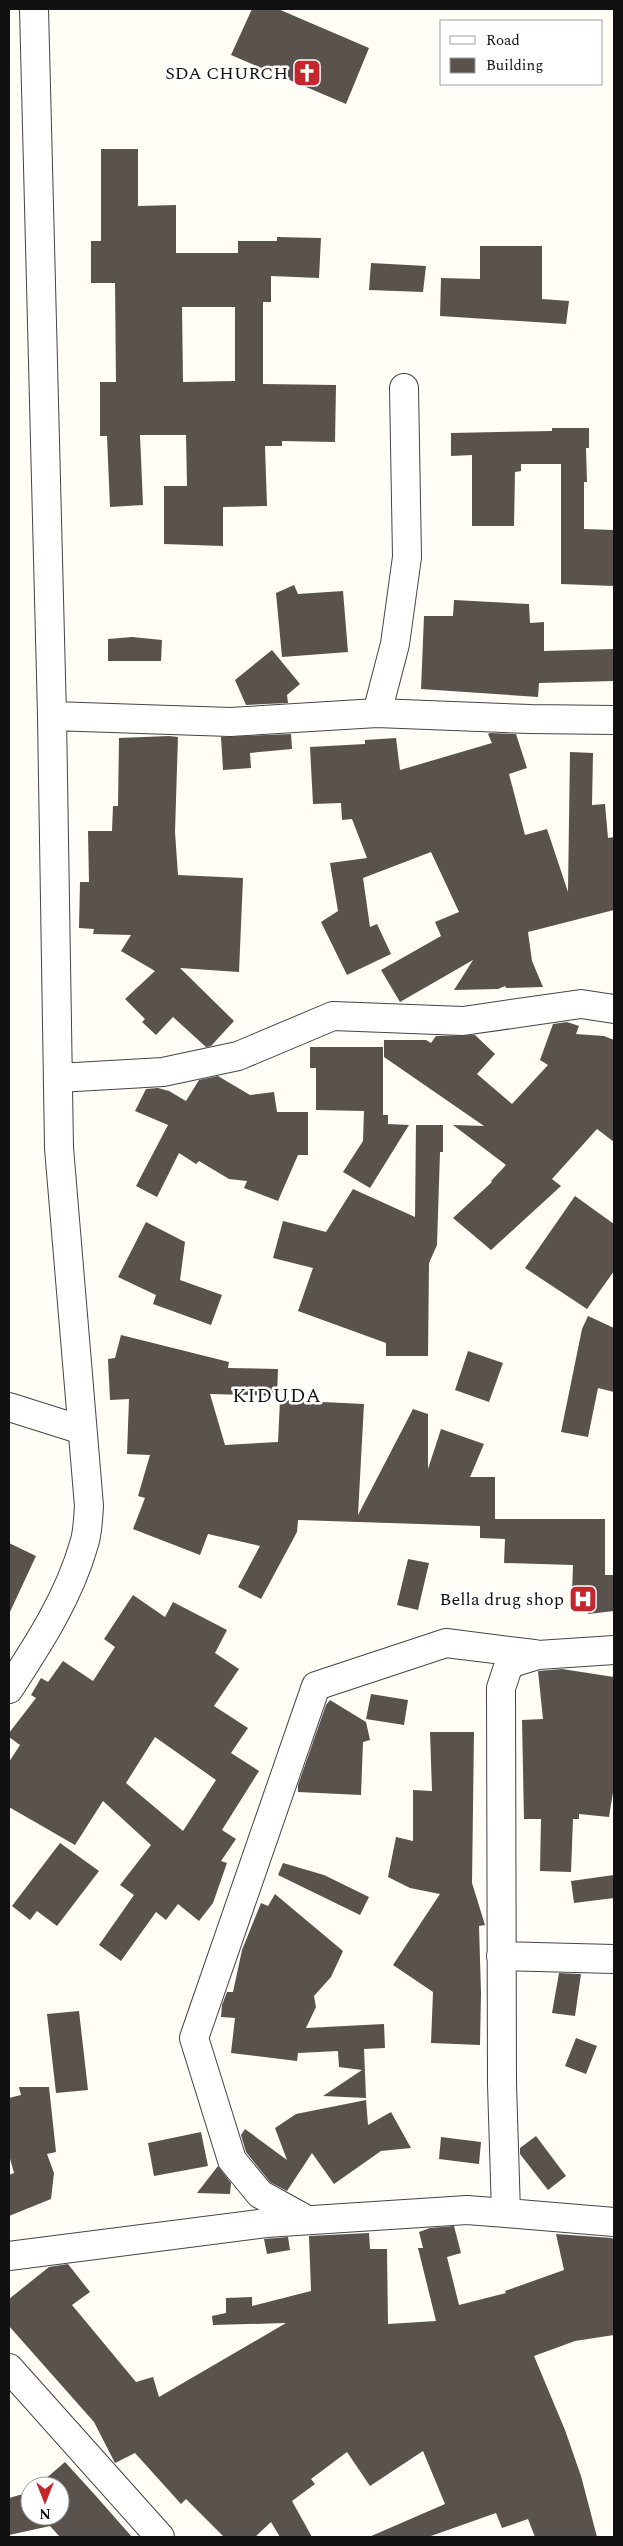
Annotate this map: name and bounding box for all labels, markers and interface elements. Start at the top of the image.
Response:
legend [440,20,603,85]
text: Road [486,29,520,52]
text: Building [486,54,543,77]
church icon: SDA CHURCH [292,58,322,88]
place label: SDA CHURCH [165,60,288,87]
district label: KIDUDA [232,1381,322,1411]
hospital icon: Bella drug shop [568,1584,598,1614]
place label: Bella drug shop [440,1586,564,1613]
north arrow [20,2476,70,2526]
text: N [39,2503,51,2524]

